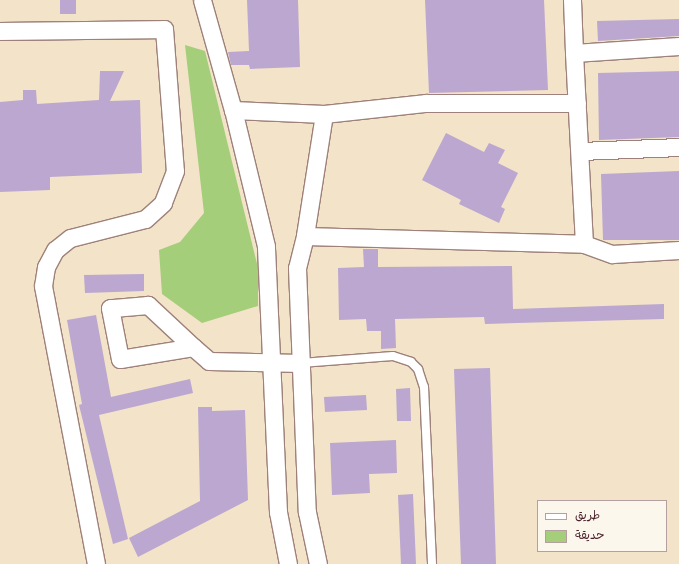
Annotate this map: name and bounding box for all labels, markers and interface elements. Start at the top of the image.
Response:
legend [537,500,667,552]
text: طريق [575,507,600,525]
text: حديقة [575,527,604,545]

